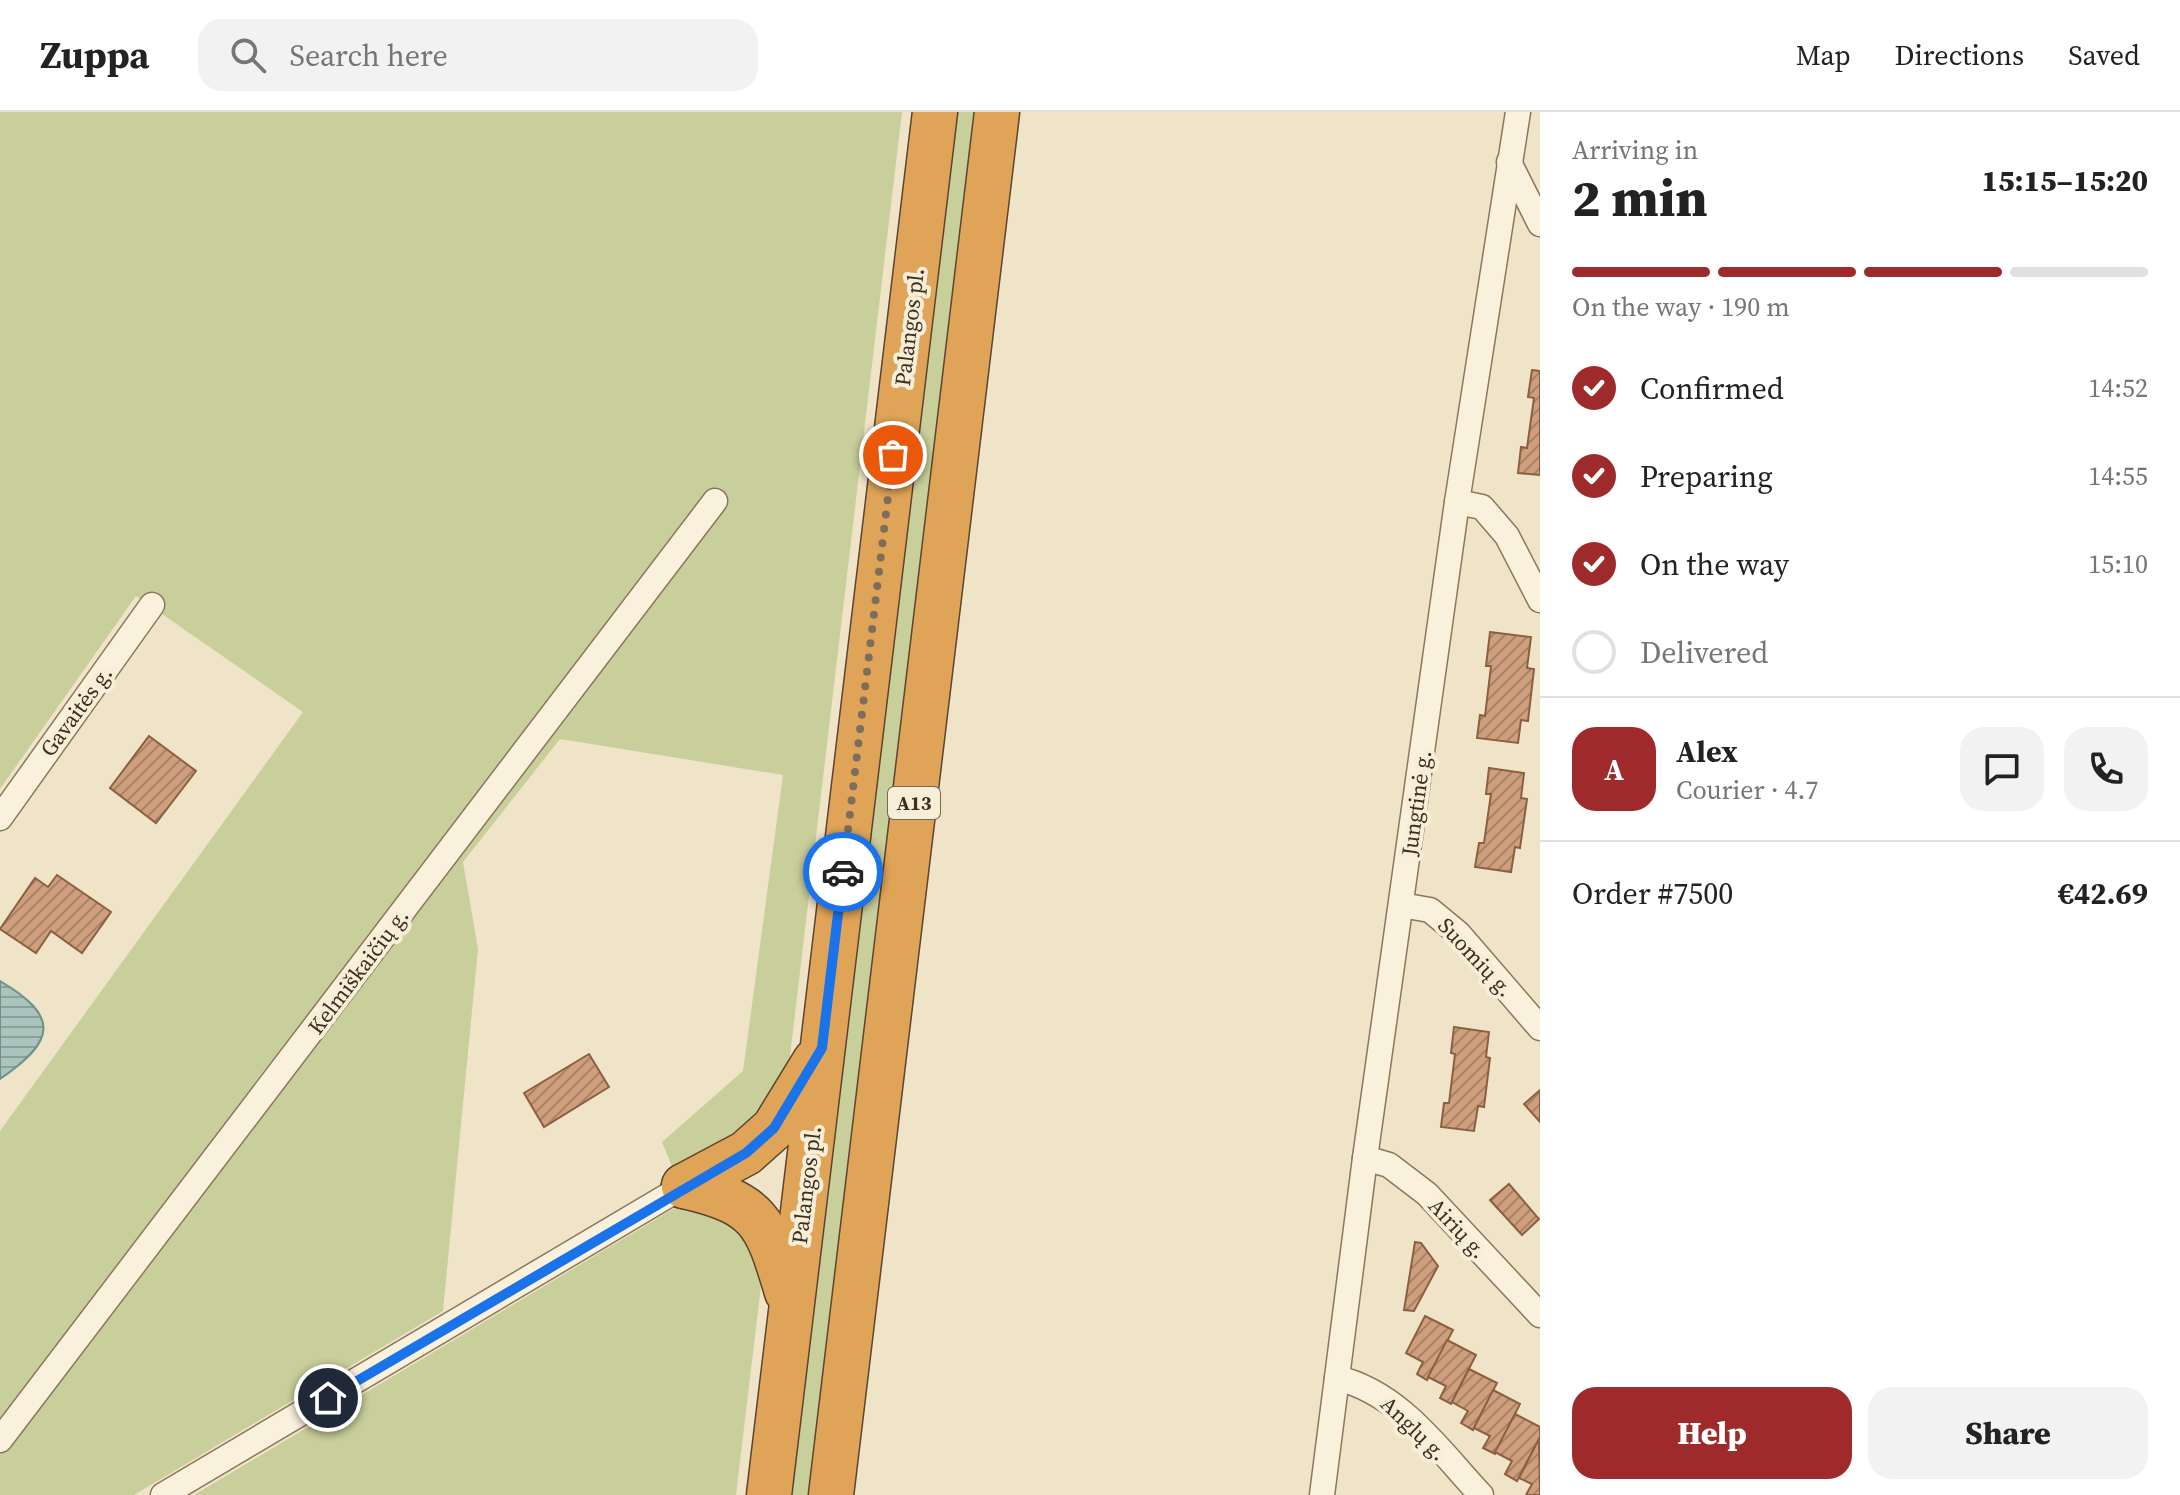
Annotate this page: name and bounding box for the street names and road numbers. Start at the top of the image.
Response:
street label: Palangos pl. [887,266,931,388]
street label: Gavaitės g. [33,660,119,762]
street label: Jungtinė g. [1394,748,1438,859]
road number: A13 [888,787,940,819]
street label: Kelmiškaičių g. [301,902,415,1040]
street label: Suomių g. [1432,911,1520,1003]
street label: Palangos pl. [784,1124,828,1246]
street label: Airių g. [1422,1191,1494,1265]
street label: Anglų g. [1374,1389,1454,1467]

